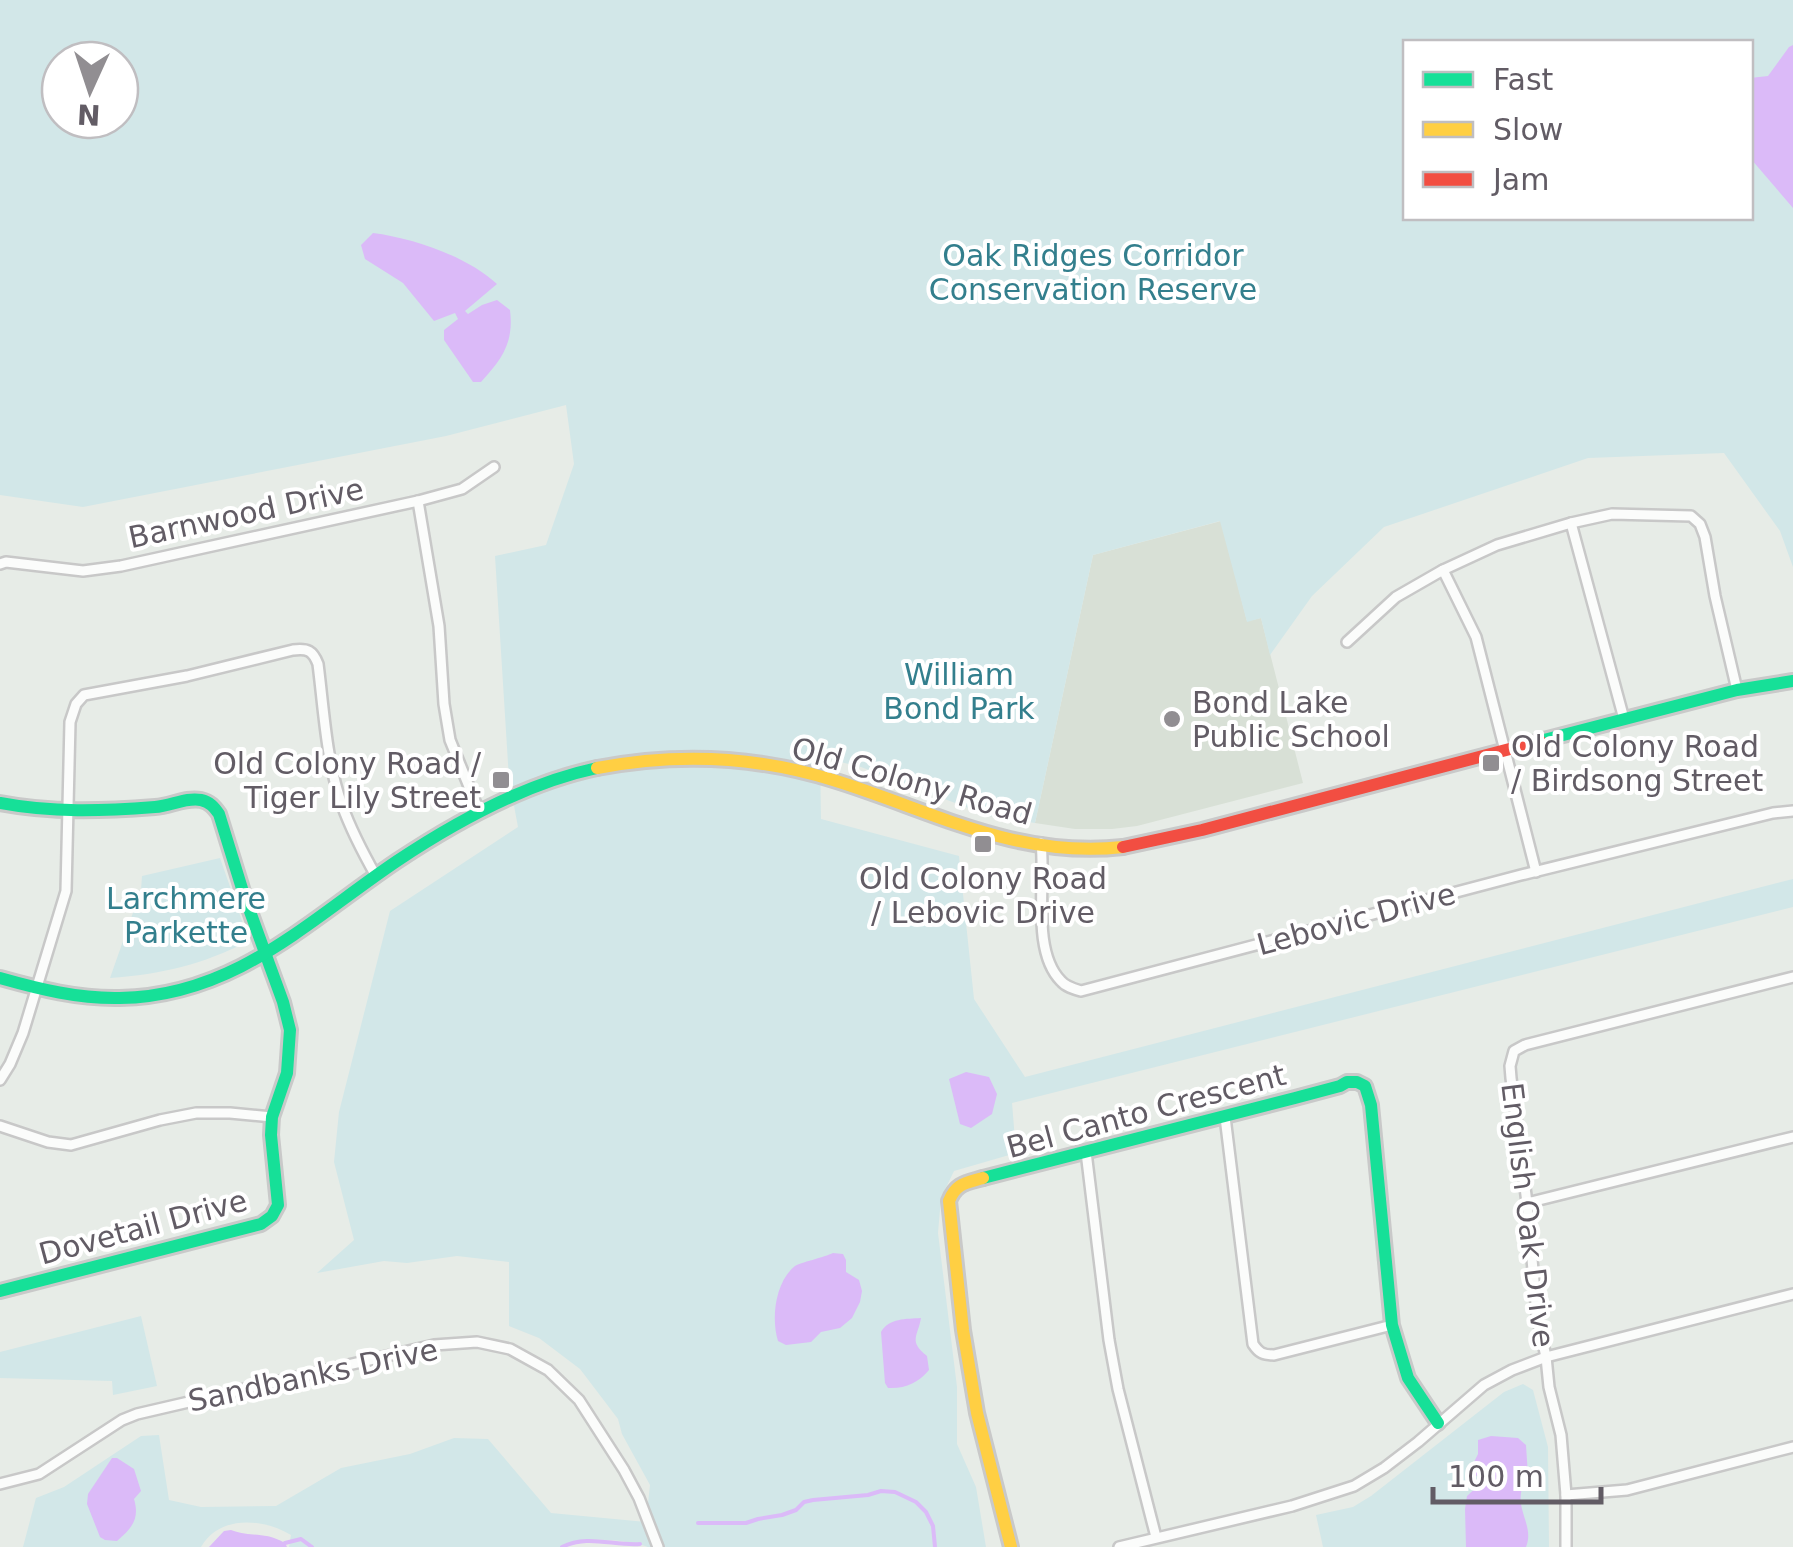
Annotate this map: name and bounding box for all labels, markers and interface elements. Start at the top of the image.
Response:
north arrow [40,40,140,140]
legend [1403,40,1753,220]
text: Fast [1493,62,1554,97]
text: N [76,97,101,132]
text: Slow [1493,112,1563,147]
text: Jam [1491,162,1549,197]
park label: Oak Ridges Corridor Conservation Reserve [929,238,1257,307]
street label: Barnwood Drive [125,471,367,555]
park label: William Bond Park [883,657,1035,726]
place label: Bond Lake Public School [1192,685,1390,754]
marker: Bond Lake Public School [1161,708,1183,730]
place label: Old Colony Road / Birdsong Street [1511,729,1763,798]
street label: Old Colony Road [788,730,1036,832]
place label: Old Colony Road / Tiger Lily Street [213,746,482,815]
marker: Old Colony Road / Birdsong Street [1480,752,1502,774]
marker: Old Colony Road / Tiger Lily Street [490,769,512,791]
marker: Old Colony Road / Lebovic Drive [972,833,994,855]
place label: Old Colony Road / Lebovic Drive [859,861,1107,930]
street label: Lebovic Drive [1253,876,1459,962]
park label: Larchmere Parkette [106,881,266,950]
street label: Bel Canto Crescent [1003,1057,1290,1165]
street label: English Oak Drive [1494,1080,1562,1350]
street label: Dovetail Drive [35,1182,251,1272]
street label: Sandbanks Drive [185,1331,441,1419]
scale bar [1433,1442,1600,1504]
text: 100 m [1448,1459,1544,1494]

